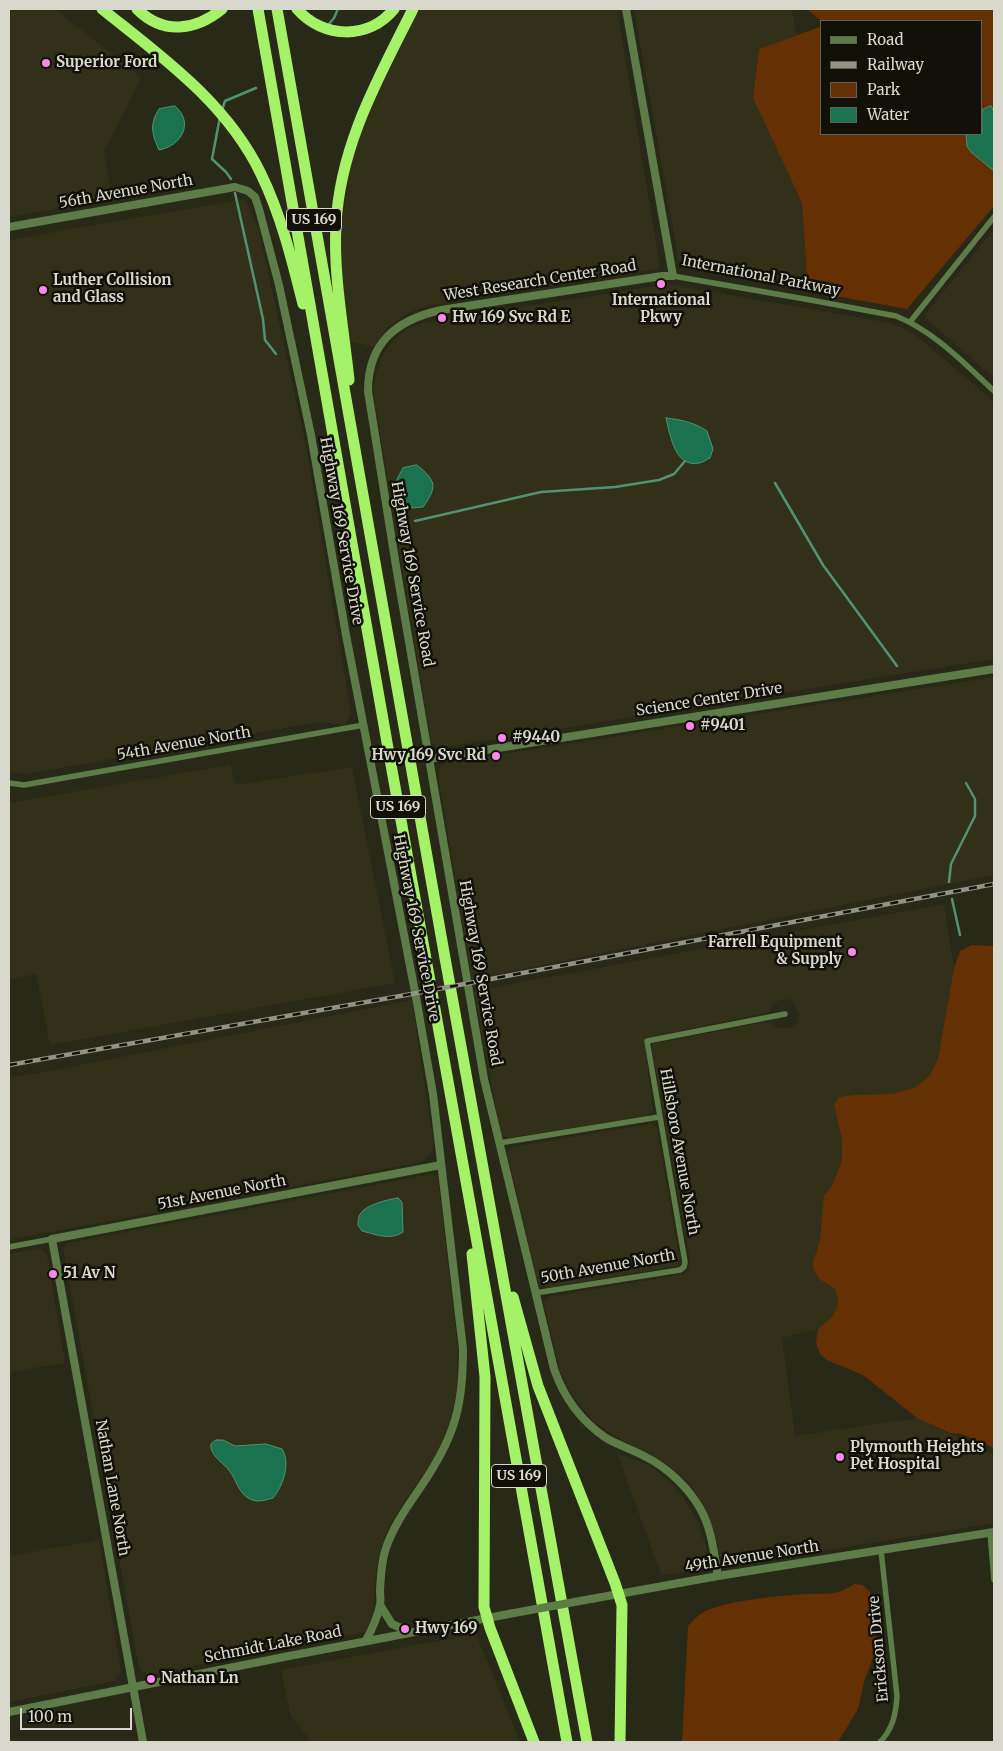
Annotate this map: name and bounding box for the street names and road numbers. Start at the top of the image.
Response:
street label: 56th Avenue North [58,171,194,213]
road number: US 169 [286,208,342,232]
street label: International Parkway [680,252,842,300]
street label: West Research Center Road [442,257,638,305]
street label: Highway 169 Service Drive [316,436,366,626]
street label: Highway 169 Service Road [387,480,437,668]
street label: Science Center Drive [635,680,783,720]
street label: 54th Avenue North [116,723,252,765]
road number: US 169 [370,796,426,819]
street label: Highway 169 Service Drive [389,833,443,1023]
street label: Highway 169 Service Road [455,879,505,1067]
street label: Hillsboro Avenue North [655,1067,703,1237]
street label: 51st Avenue North [156,1172,288,1214]
street label: 50th Avenue North [539,1246,677,1288]
street label: Nathan Lane North [91,1418,133,1558]
road number: US 169 [492,1464,546,1488]
street label: 49th Avenue North [684,1538,820,1576]
street label: Erickson Drive [865,1595,893,1703]
street label: Schmidt Lake Road [203,1623,343,1667]

